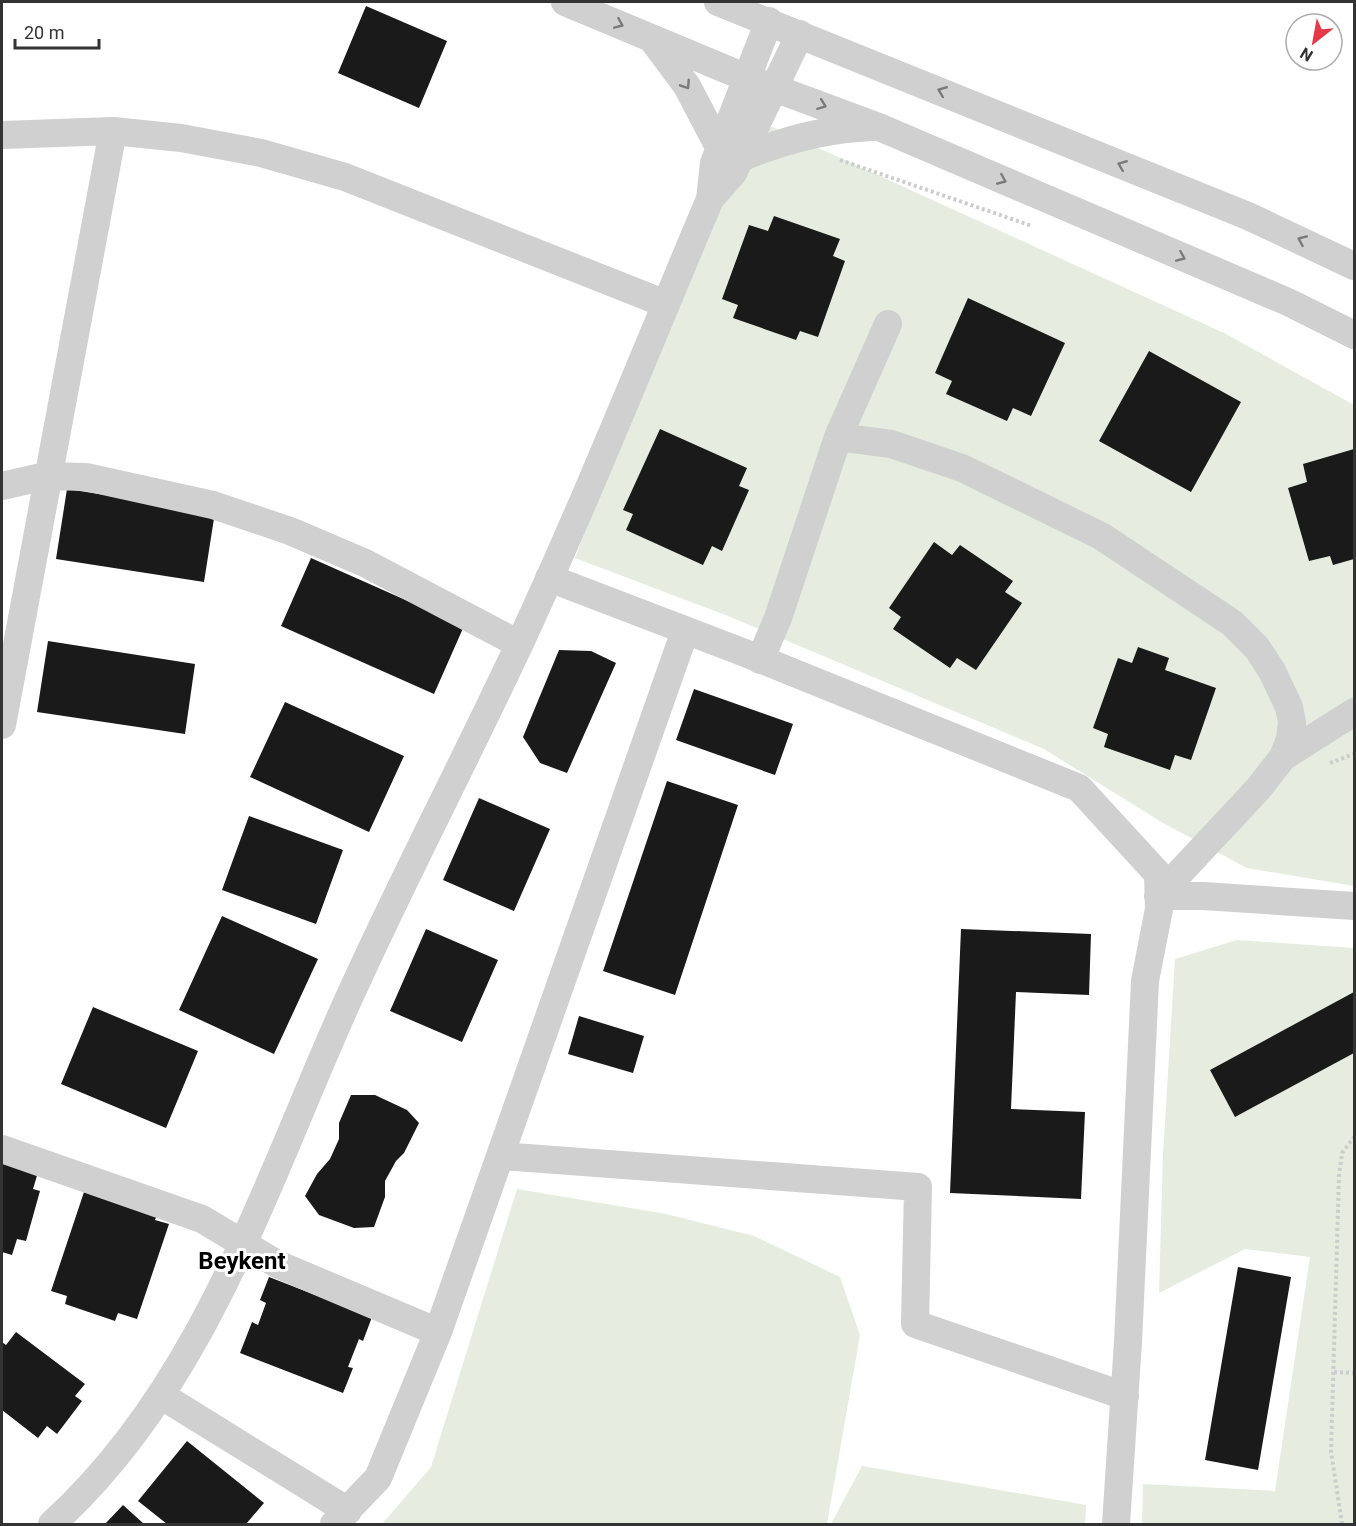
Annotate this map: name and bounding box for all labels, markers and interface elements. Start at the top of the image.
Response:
scale bar [15,12,99,50]
north arrow [1284,12,1344,72]
one-way arrow [613,17,624,29]
text: 20 m [24,22,64,43]
text: N [1297,43,1316,65]
one-way arrow [679,78,690,89]
one-way arrow [937,86,948,98]
one-way arrow [816,98,827,110]
one-way arrow [1117,160,1128,172]
one-way arrow [996,173,1007,185]
one-way arrow [1297,236,1308,248]
one-way arrow [1175,249,1186,261]
district label: Beykent [198,1247,286,1275]

